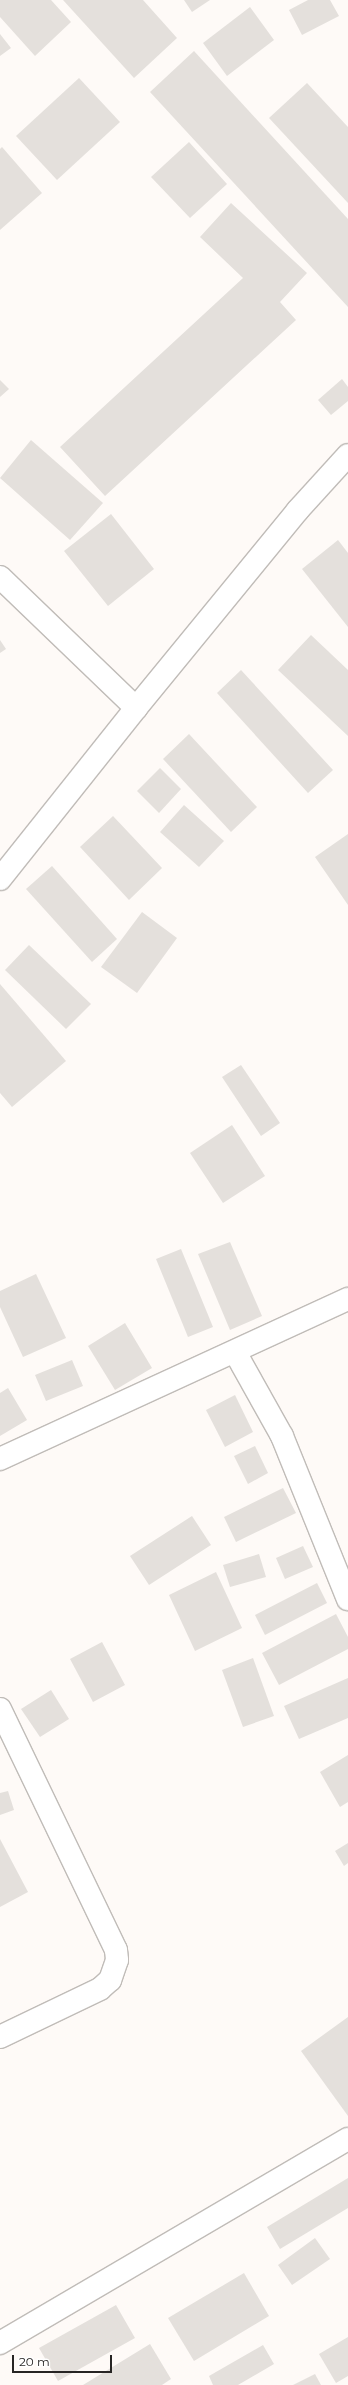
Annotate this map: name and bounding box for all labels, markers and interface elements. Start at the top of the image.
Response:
scale bar [14,2347,114,2373]
text: 20 m [19,2354,50,2369]

